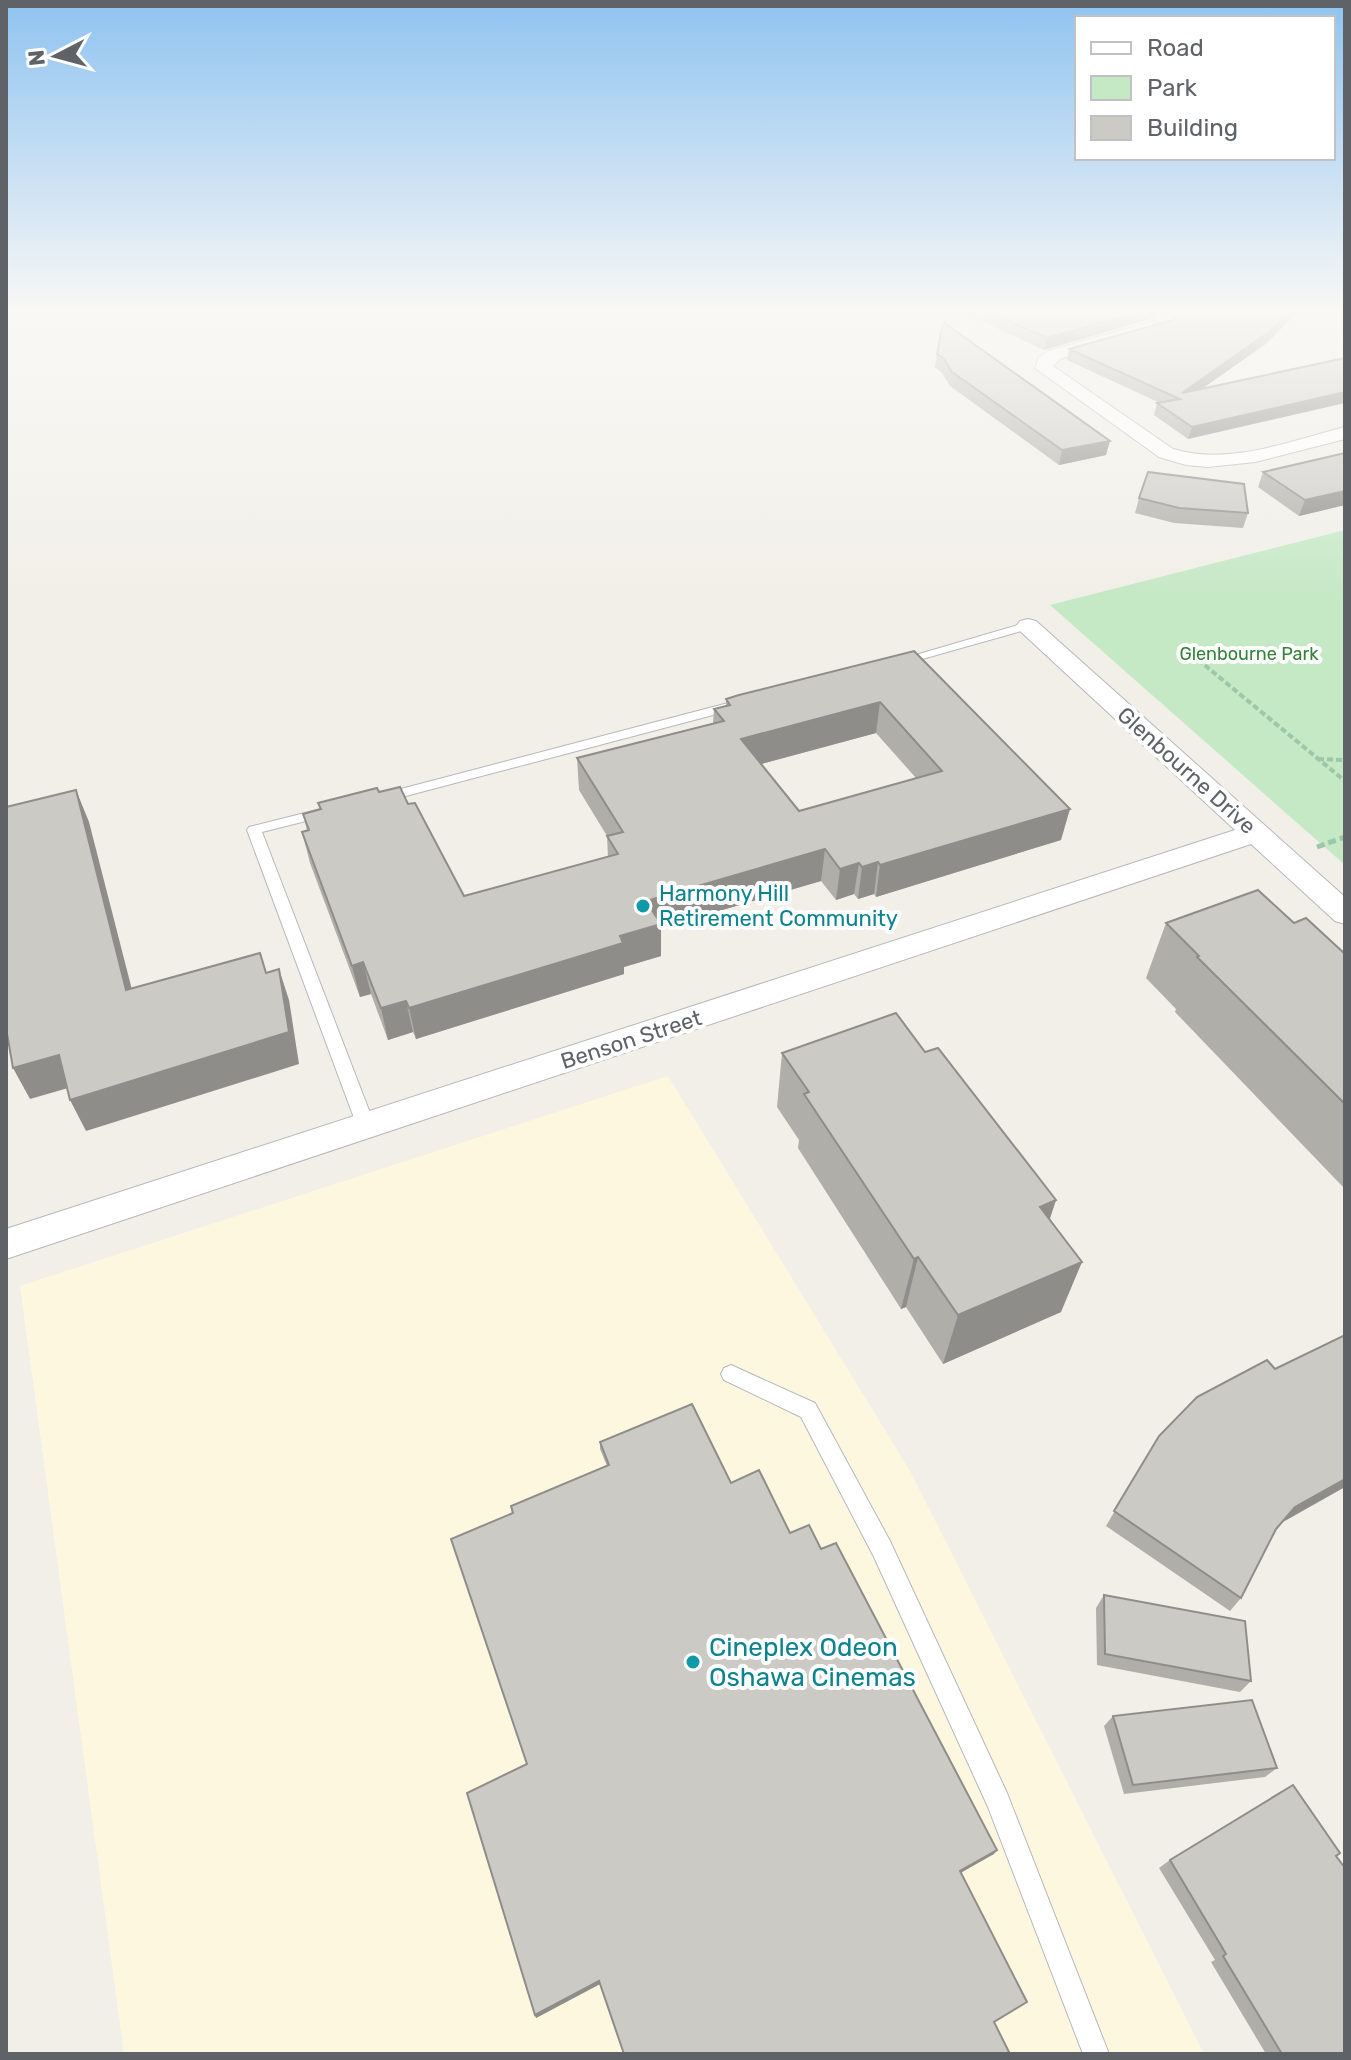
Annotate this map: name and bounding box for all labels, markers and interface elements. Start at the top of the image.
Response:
north arrow [16,16,96,96]
legend [1075,16,1335,160]
text: Road [1147,34,1204,62]
text: N [22,49,51,67]
text: Park [1147,74,1198,102]
text: Building [1147,114,1238,142]
park label: Glenbourne Park [1179,643,1319,665]
street label: Glenbourne Drive [1112,701,1262,840]
place label: Harmony Hill Retirement Community [659,880,898,932]
marker: Harmony Hill Retirement Community [634,897,652,915]
street label: Benson Street [557,1004,705,1075]
place label: Cineplex Odeon Oshawa Cinemas [709,1632,916,1693]
marker: Cineplex Odeon Oshawa Cinemas [684,1653,702,1671]

